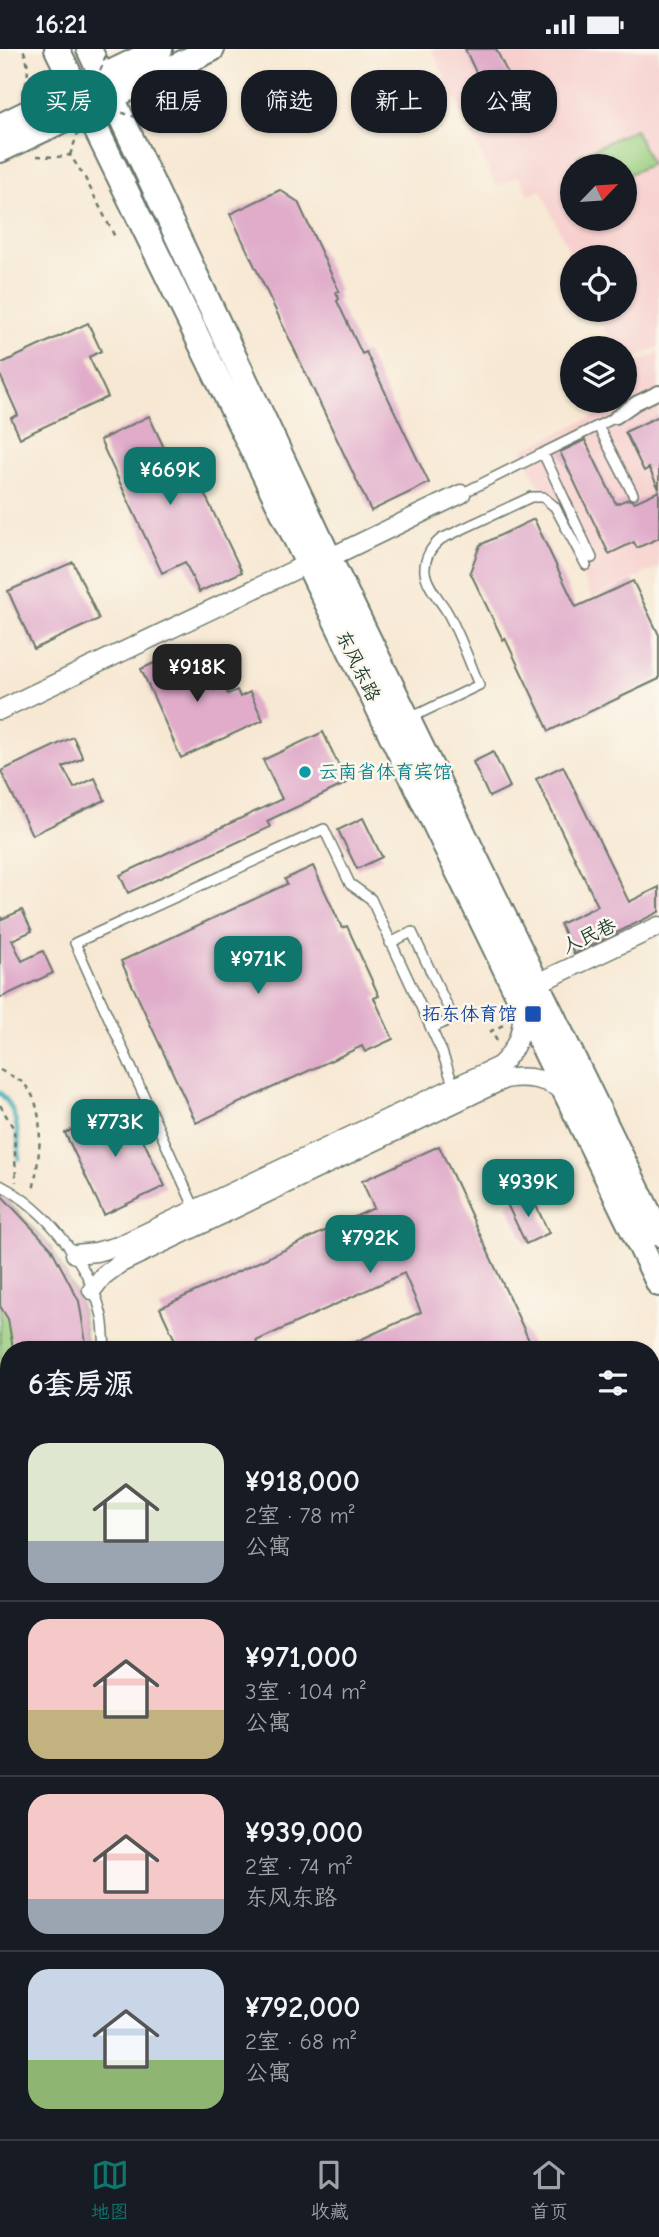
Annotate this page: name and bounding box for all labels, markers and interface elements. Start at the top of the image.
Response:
text: 16:21 [35,10,87,40]
chip: 买房 [21,70,117,133]
chip: 租房 [131,70,227,133]
chip: 筛选 [241,70,337,133]
chip: 新上 [351,70,447,133]
chip: 公寓 [461,70,557,133]
north arrow [560,154,637,231]
map controls [560,154,637,413]
button: locate [560,245,637,322]
button: layers [560,336,637,413]
pin: ¥669K [121,447,219,507]
text: ¥669K [140,456,200,483]
street label: 东风东路 [331,627,385,705]
pin: ¥918K [148,645,246,704]
text: ¥918K [168,653,226,680]
place label: 云南省体育宾馆 [319,761,452,783]
marker: 云南省体育宾馆 [297,764,313,780]
street label: 人民巷 [559,914,619,958]
pin: ¥971K [209,937,307,996]
text: ¥971K [230,945,286,972]
place label: 拓东体育馆 [422,1003,517,1025]
marker: 拓东体育馆 [523,1004,543,1024]
pin: ¥773K [66,1099,164,1159]
text: ¥773K [87,1108,143,1135]
pin: ¥939K [479,1159,577,1219]
text: ¥939K [498,1168,558,1195]
pin: ¥792K [321,1215,419,1275]
text: ¥792K [341,1224,399,1251]
icon: filters [594,1364,632,1402]
text: 6套房源 [28,1367,134,1402]
text: ¥918,000 [245,1464,360,1499]
icon: home [84,1471,168,1555]
text: 2室 · 78 m² [245,1502,354,1529]
text: 公寓 [245,1533,291,1560]
text: ¥971,000 [245,1640,358,1675]
icon: home [84,1647,168,1731]
text: 3室 · 104 m² [245,1678,366,1705]
text: 公寓 [245,1709,291,1736]
text: ¥939,000 [245,1815,363,1850]
icon: home [84,1822,168,1906]
text: 2室 · 74 m² [245,1853,352,1880]
text: 东风东路 [245,1884,337,1911]
text: ¥792,000 [245,1990,361,2025]
icon: home [84,1997,168,2081]
text: 2室 · 68 m² [245,2028,356,2055]
text: 公寓 [245,2059,291,2086]
tab: 地图 [91,2156,129,2223]
tab: 收藏 [310,2156,348,2223]
tab: 首页 [530,2156,568,2223]

